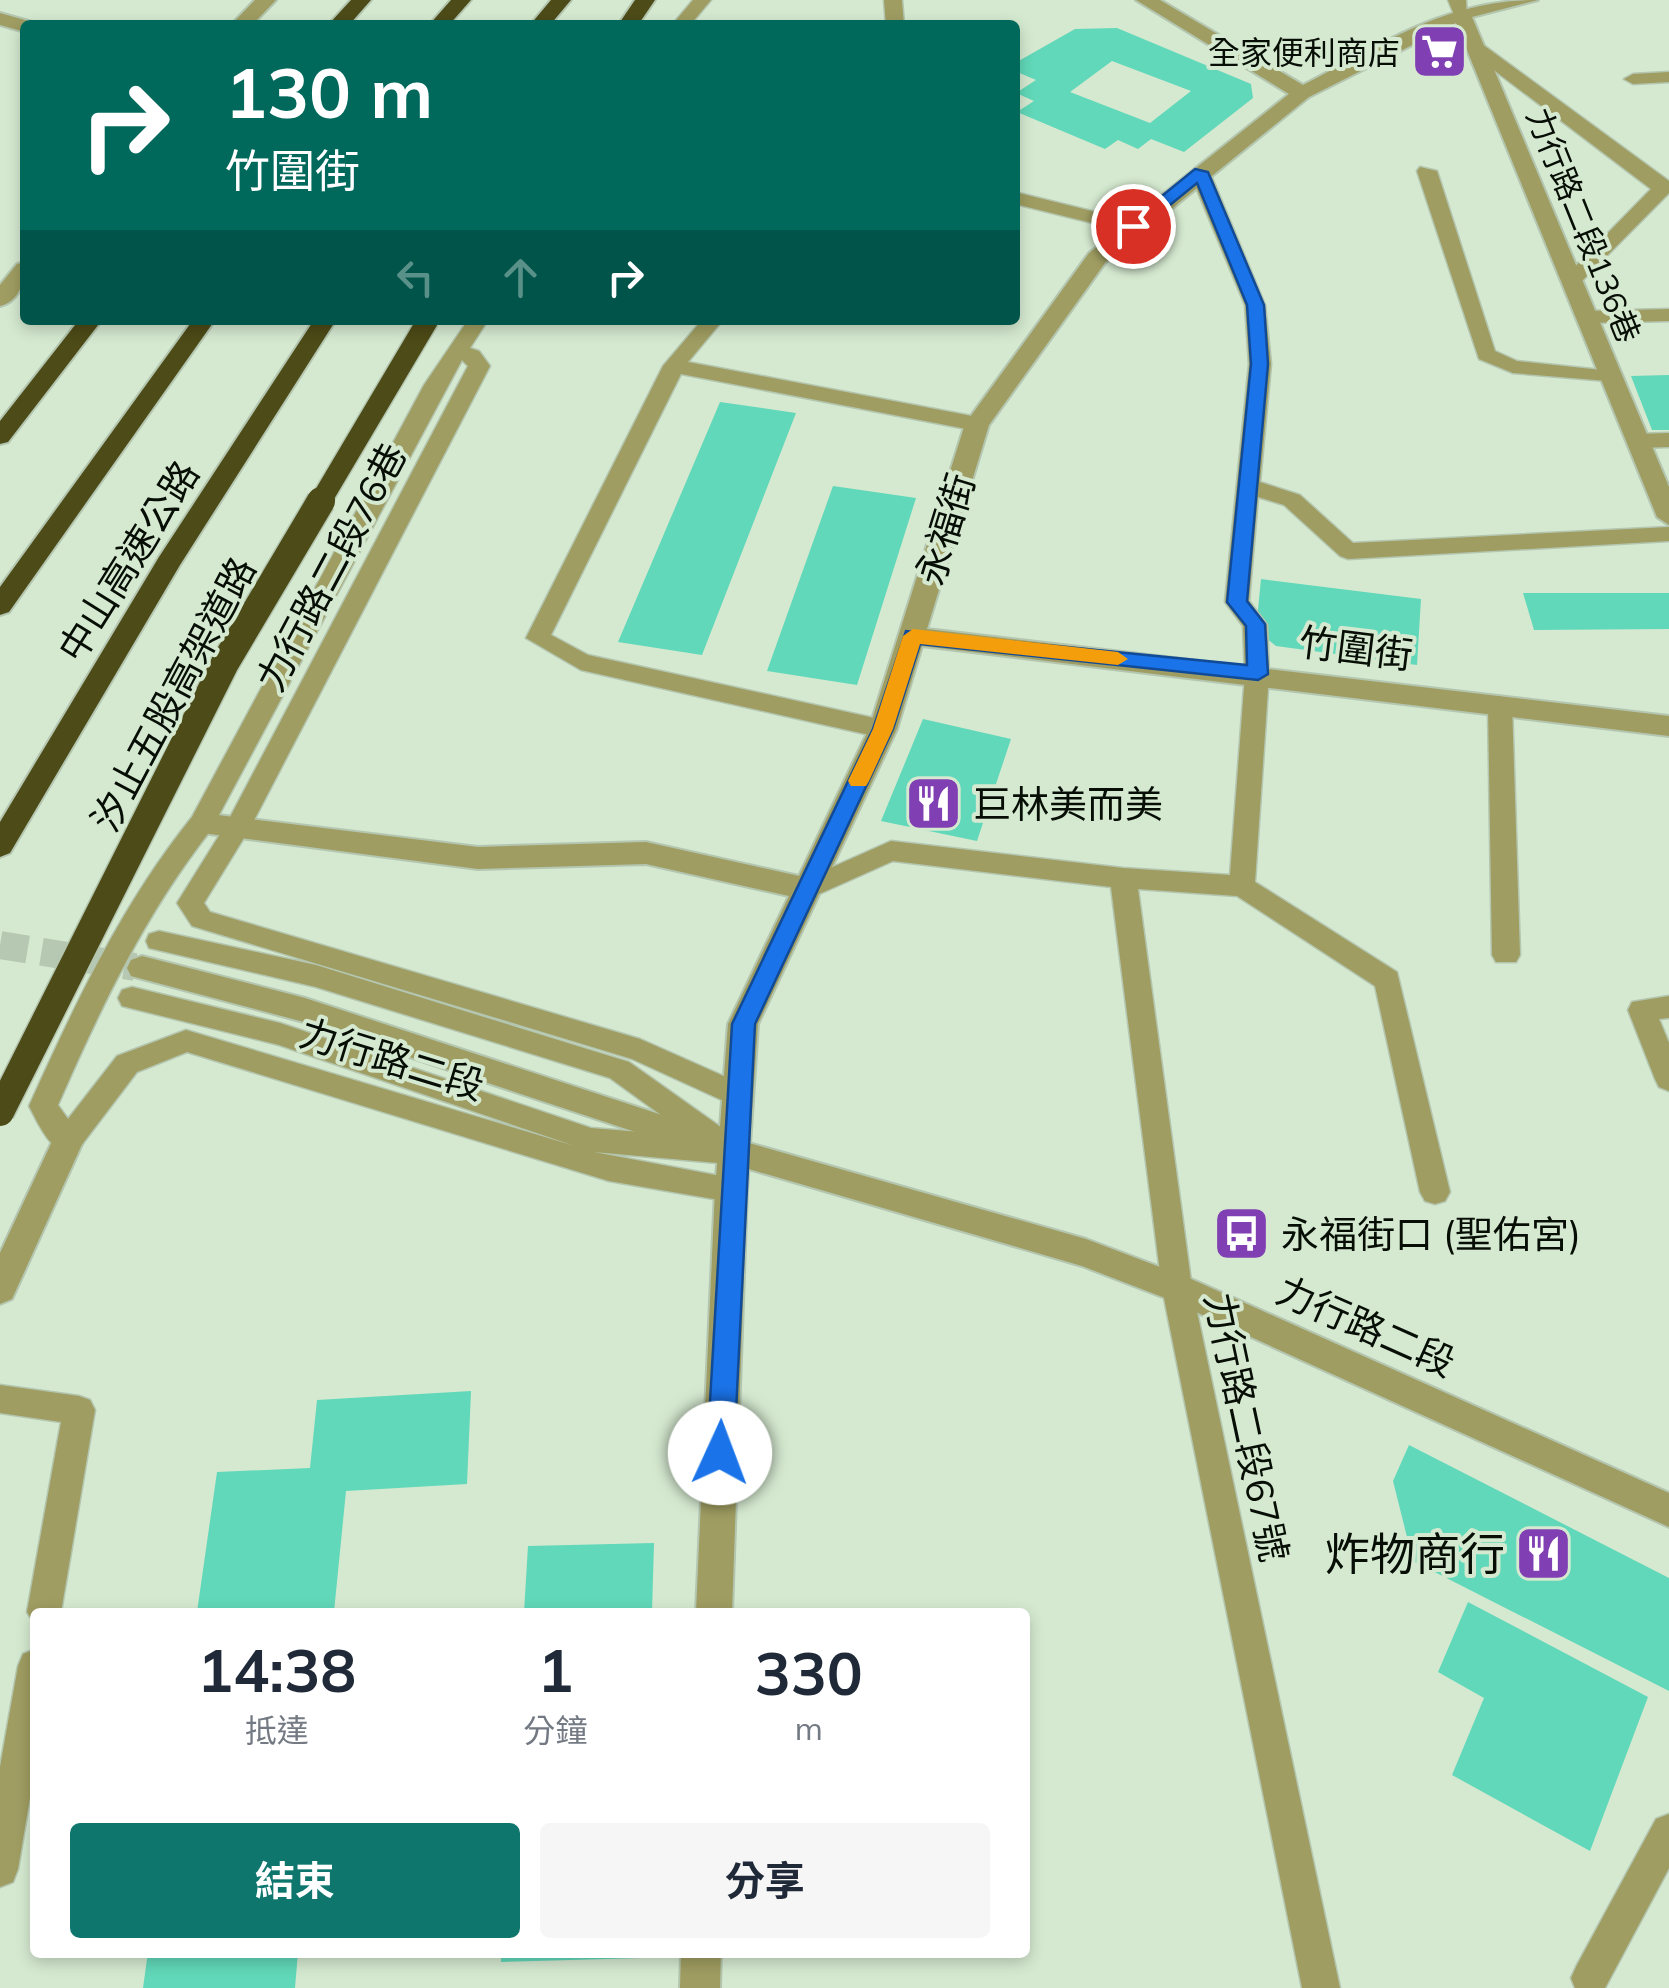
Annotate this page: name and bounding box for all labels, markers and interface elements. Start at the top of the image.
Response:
supermarket icon: 全家便利商店 [1409,22,1469,82]
place label: 全家便利商店 [1208,32,1400,72]
text: 130 m [225,48,433,136]
icon: right [60,60,190,190]
street label: 力行路二段136巷 [1519,102,1649,348]
text: 竹圍街 [225,142,360,198]
pin [1091,184,1176,269]
icon: arrive [1106,199,1161,254]
icon: left [388,250,443,305]
icon: ahead [493,250,548,305]
icon: right [598,250,653,305]
street label: 力行路二段76巷 [246,435,416,699]
street label: 中山高速公路 [47,452,209,670]
street label: 永福街 [905,467,985,591]
street label: 汐止五股高架道路 [80,549,266,839]
street label: 竹圍街 [1296,617,1416,679]
restaurant icon: 巨林美而美 [904,774,964,834]
place label: 巨林美而美 [973,780,1163,828]
street label: 力行路二段 [294,1008,490,1110]
bus stop icon: 永福街口 (聖佑宮) [1212,1204,1272,1264]
place label: 永福街口 (聖佑宮) [1281,1210,1581,1258]
street label: 力行路二段 [1269,1265,1463,1387]
street label: 力行路二段67號 [1195,1288,1299,1566]
position arrow [668,1401,772,1505]
restaurant icon: 炸物商行 [1514,1523,1574,1583]
place label: 炸物商行 [1325,1525,1505,1581]
text: 14:38 [197,1632,356,1707]
text: 1 [537,1632,573,1707]
text: 330 [755,1635,863,1710]
text: m [795,1708,823,1748]
text: 抵達 [245,1710,309,1750]
text: 分鐘 [523,1710,587,1750]
button: 結束 [70,1823,520,1938]
button: 分享 [540,1823,990,1938]

